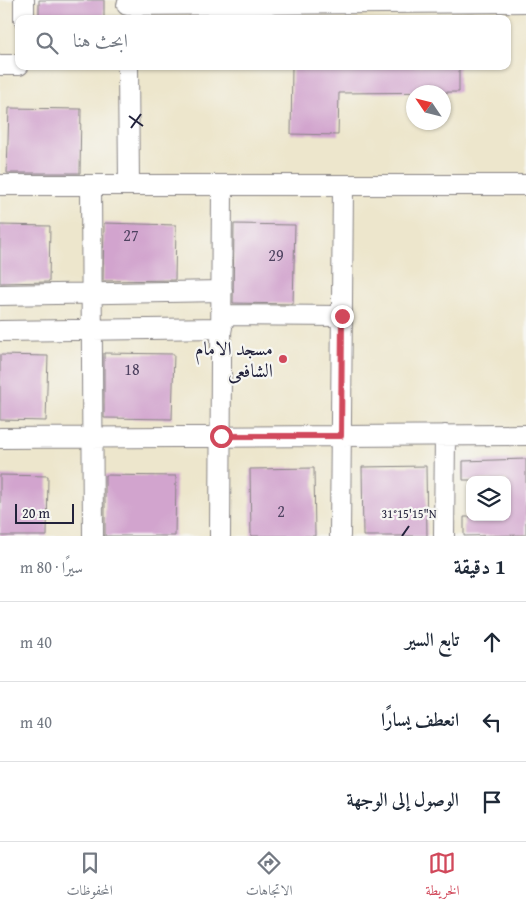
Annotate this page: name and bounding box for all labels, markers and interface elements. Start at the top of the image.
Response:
search box [15,15,511,70]
text: ابحث هنا [73,26,128,54]
icon: search [33,29,61,57]
north arrow [406,85,451,130]
house number: 27 [123,223,139,247]
house number: 29 [268,243,284,267]
route end [331,305,354,328]
place label: مسجد الامام الشافعى [195,334,273,384]
marker: مسجد الامام الشافعى [277,353,289,365]
house number: 18 [124,357,140,381]
route start [210,425,233,448]
map controls [466,476,511,521]
button: layers [466,476,511,521]
house number: 2 [277,499,285,523]
scale bar [15,501,74,524]
text: 20 m [22,503,50,523]
text: 31°15'15"N [381,505,437,522]
text: 1 دقيقة [454,551,506,582]
text: سيرًا · 80 m [20,555,83,579]
text: تابع السير [405,625,459,653]
icon: ahead [478,628,506,656]
text: 40 m [20,630,52,654]
text: انعطف يسارًا [381,705,459,733]
icon: left [478,708,506,736]
text: 40 m [20,710,52,734]
text: الوصول إلى الوجهة [347,785,459,813]
icon: arrive [478,788,506,816]
tab: المحفوظات [67,849,113,904]
tab: الاتجاهات [246,849,292,904]
tab: الخريطة [425,849,460,904]

